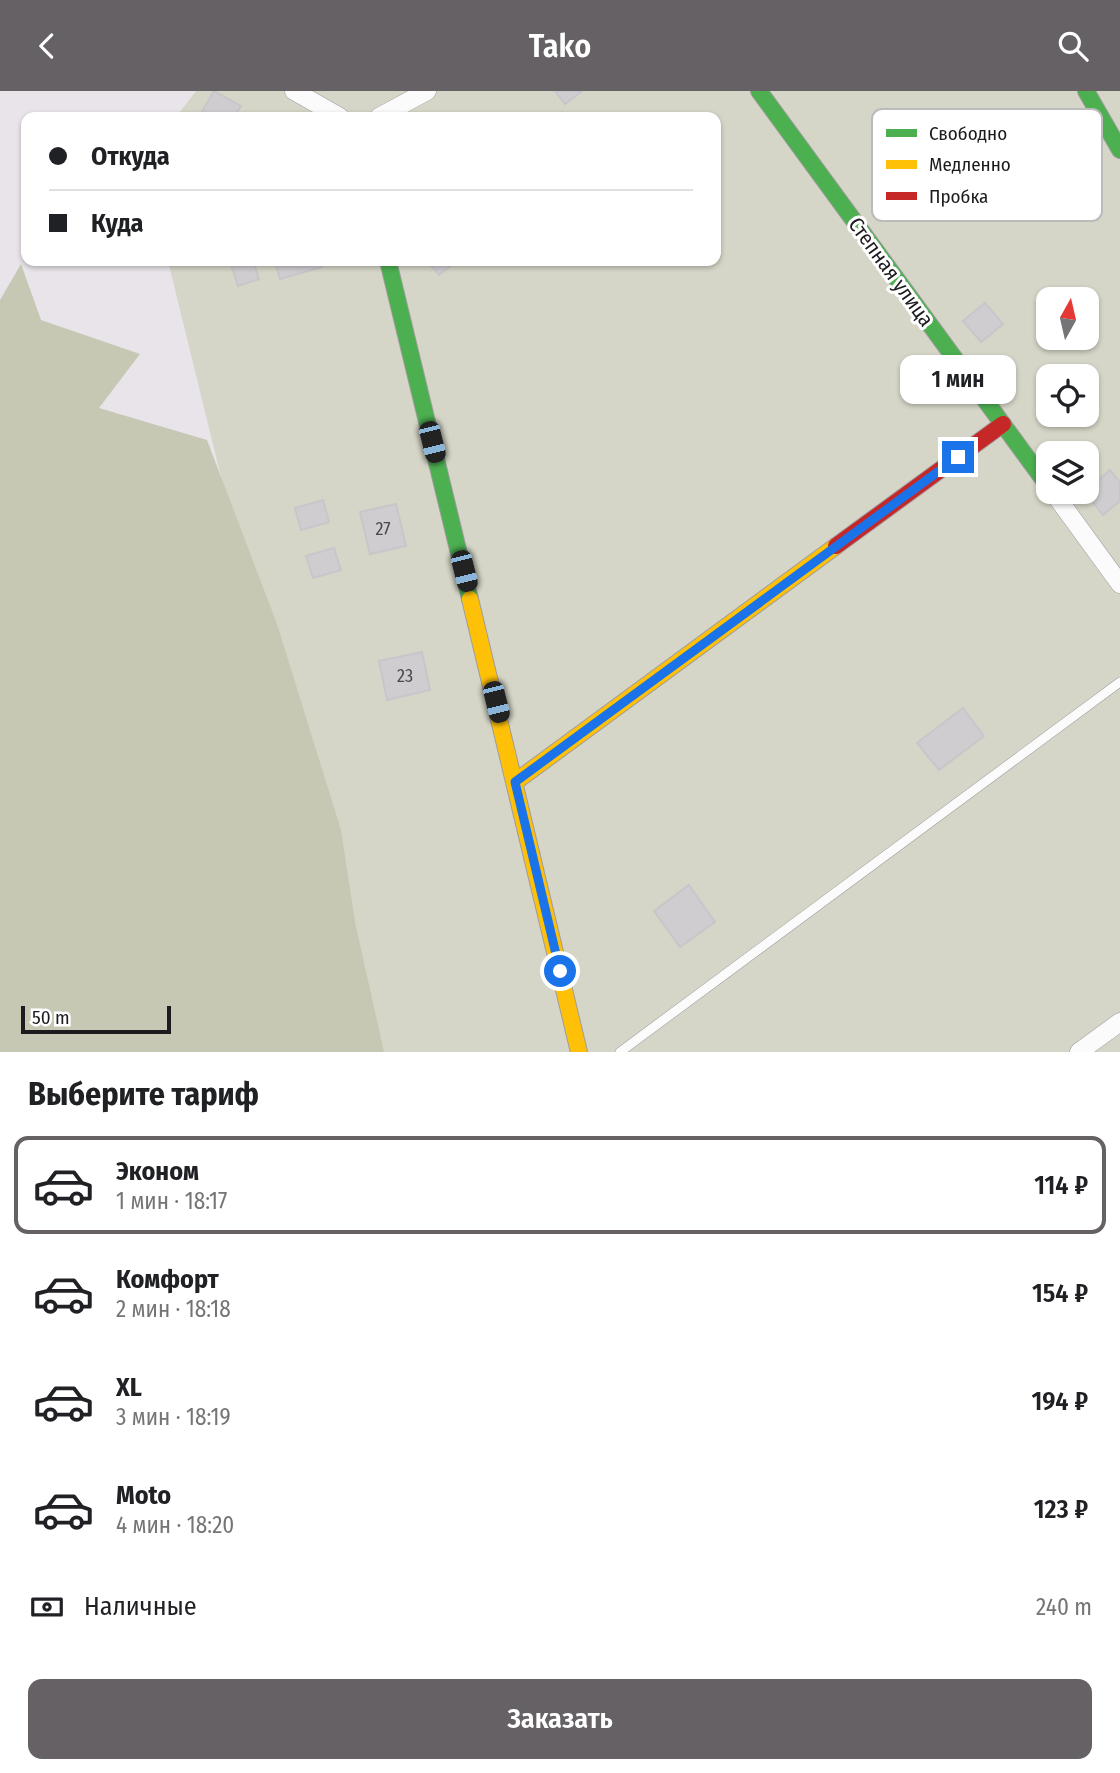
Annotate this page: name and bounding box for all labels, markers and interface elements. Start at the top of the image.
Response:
icon: back [28,27,66,65]
text: Tako [529,27,591,65]
icon: search [1054,27,1092,65]
legend [872,109,1102,221]
text: Свободно [929,122,1007,145]
text: Откуда [91,141,170,172]
text: Медленно [929,153,1011,176]
text: Пробка [929,185,988,208]
text: Куда [91,208,144,239]
street label: Степная улица [843,212,939,332]
north arrow [1036,287,1099,350]
map controls [1036,287,1099,504]
callout: 1 мин [900,355,1016,405]
button: locate [1036,364,1099,427]
text: 1 мин [931,365,985,393]
car [417,419,448,465]
route end [942,441,974,473]
button: layers [1036,441,1099,504]
house number: 27 [375,518,391,540]
car [449,548,480,594]
house number: 23 [397,665,413,687]
car [481,679,512,725]
route start [544,955,576,987]
scale bar [21,1003,172,1035]
text: 50 m [32,1006,70,1029]
text: Выберите тариф [28,1075,259,1113]
icon: car [32,1154,95,1217]
text: Эконом [116,1156,199,1187]
text: 114 ₽ [1034,1170,1088,1201]
text: 1 мин · 18:17 [116,1187,227,1215]
icon: car [32,1262,95,1325]
text: Комфорт [116,1264,219,1295]
text: 154 ₽ [1032,1278,1088,1309]
text: 2 мин · 18:18 [116,1295,231,1323]
icon: car [32,1370,95,1433]
text: XL [116,1372,142,1403]
text: 194 ₽ [1032,1386,1088,1417]
text: 3 мин · 18:19 [116,1403,231,1431]
icon: car [32,1478,95,1541]
text: Moto [116,1480,171,1511]
text: 123 ₽ [1034,1494,1088,1525]
text: 4 мин · 18:20 [116,1511,234,1539]
icon: cash [28,1588,66,1626]
text: Наличные [84,1591,197,1622]
text: 240 m [1036,1593,1092,1621]
button: Заказать [28,1679,1092,1759]

